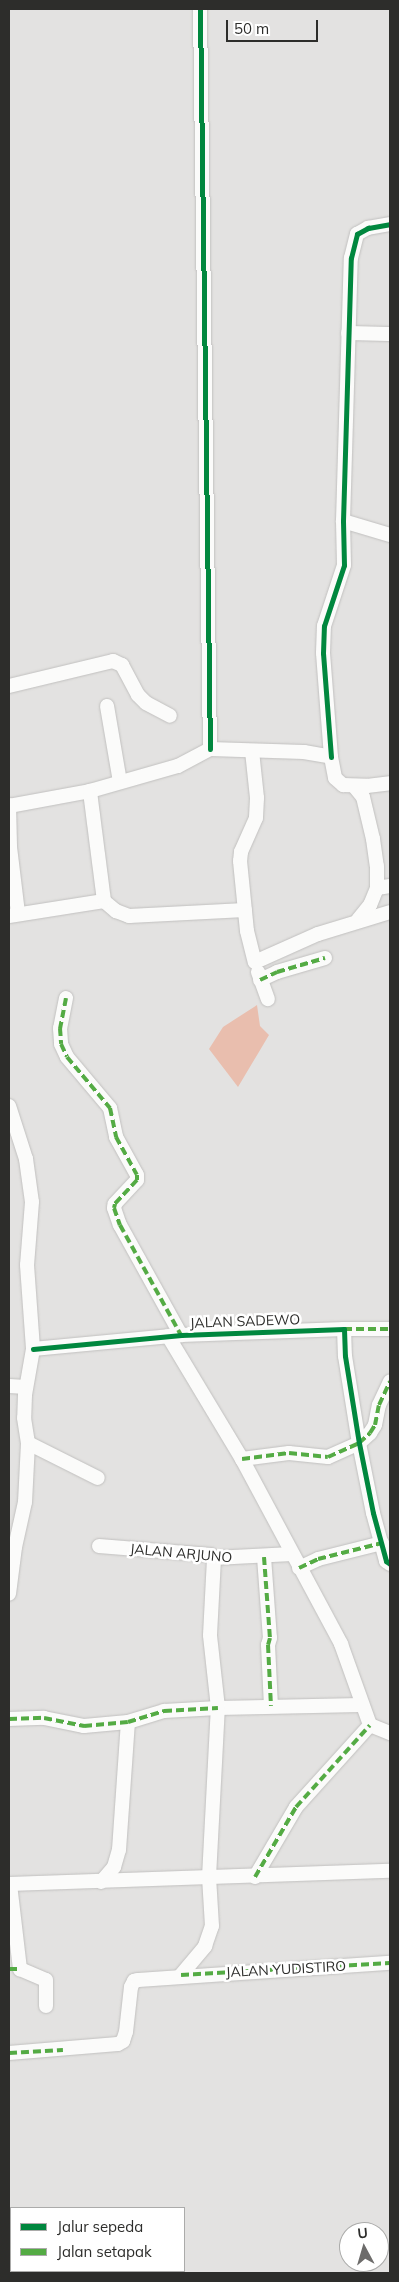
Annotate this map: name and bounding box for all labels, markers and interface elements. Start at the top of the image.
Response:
scale bar [229,10,322,42]
text: 50 m [234,19,269,38]
street label: JALAN SADEWO [190,1311,300,1331]
street label: JALAN ARJUNO [129,1540,233,1566]
street label: JALAN YUDISTIRO [225,1957,347,1981]
legend [10,2207,185,2272]
text: Jalur sepeda [57,2217,143,2236]
north arrow [339,2222,389,2272]
text: U [356,2224,369,2243]
text: Jalan setapak [57,2242,152,2261]

